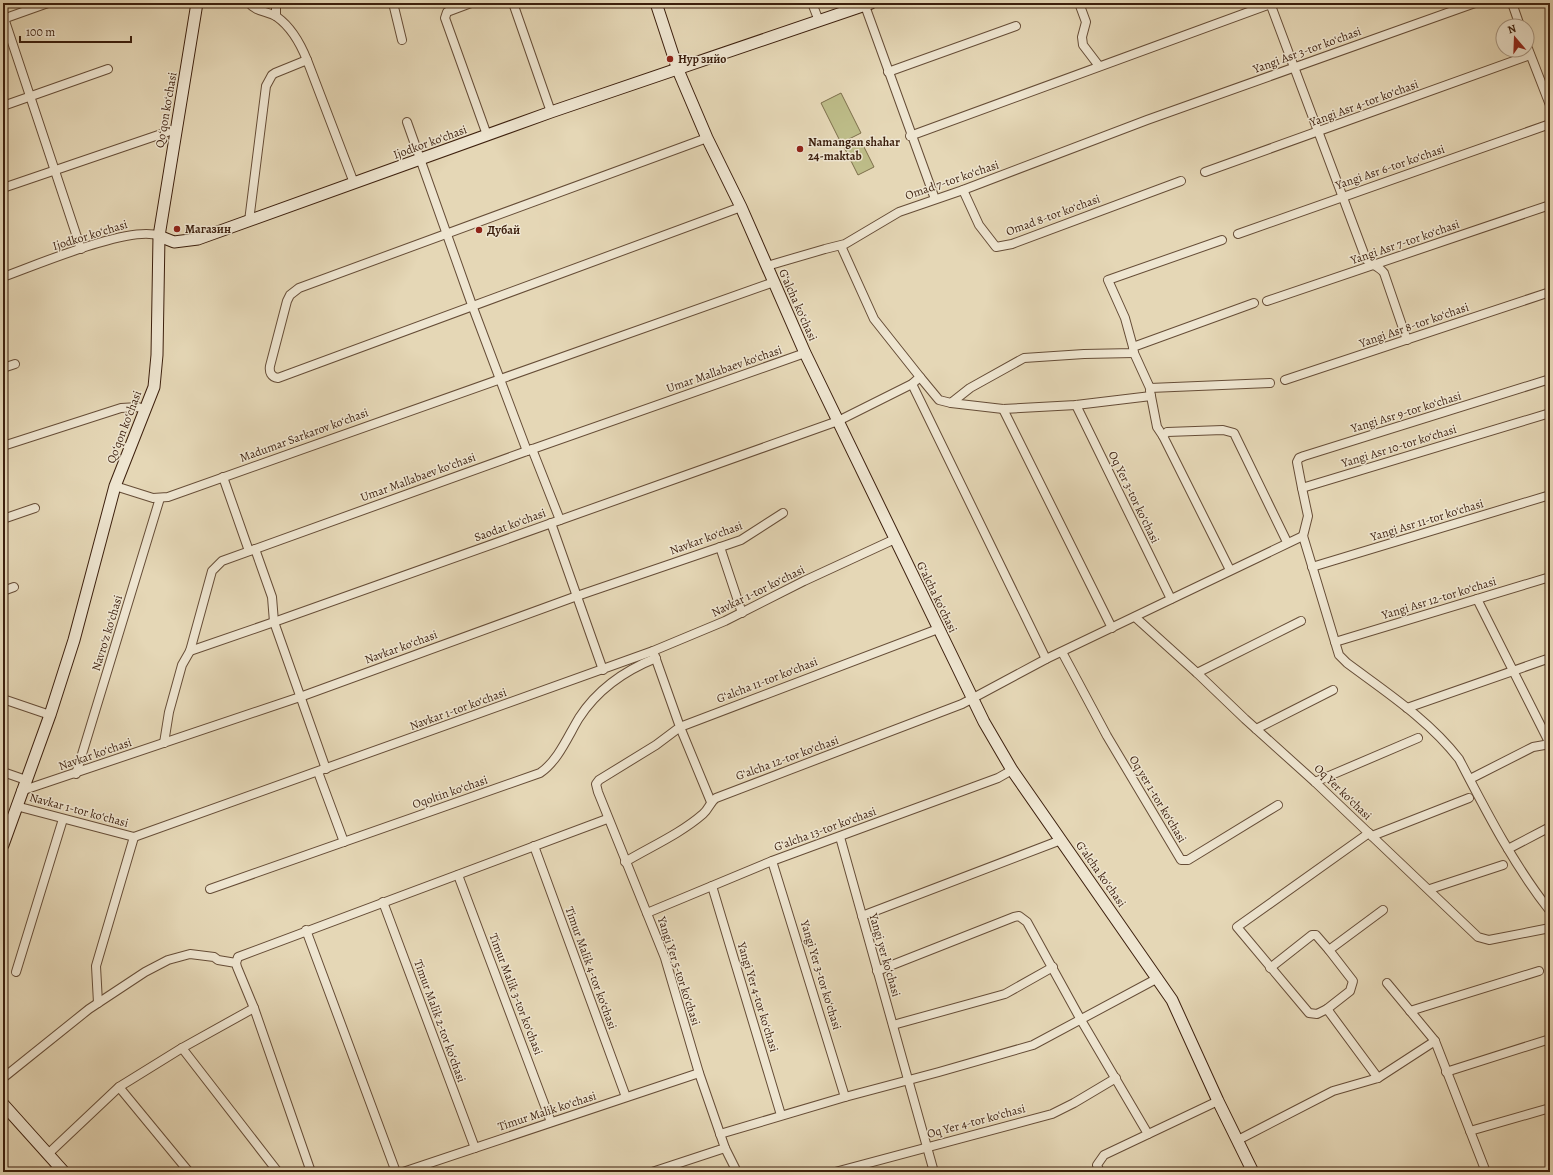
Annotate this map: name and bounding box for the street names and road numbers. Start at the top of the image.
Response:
street label: Yangi Asr 3-tor koʻchasi [1250,23,1363,77]
street label: Qoʻqon koʻchasi [151,71,181,149]
street label: Yangi Asr 4-tor koʻchasi [1307,76,1421,130]
street label: Ijodkor koʻchasi [391,121,469,163]
street label: Yangi Asr 6-tor koʻchasi [1332,141,1447,194]
street label: Omad 7-tor koʻchasi [903,156,1001,204]
street label: Omad 8-tor koʻchasi [1004,191,1102,239]
street label: Ijodkor koʻchasi [51,216,129,254]
street label: Yangi Asr 7-tor koʻchasi [1348,216,1462,268]
street label: Gʻalcha koʻchasi [775,266,821,344]
street label: Yangi Asr 8-tor koʻchasi [1356,299,1471,352]
street label: Umar Mallabaev koʻchasi [664,342,784,396]
street label: Qoʻqon koʻchasi [103,388,145,466]
street label: Yangi Asr 9-tor koʻchasi [1348,388,1463,437]
street label: Madumar Sarkarov koʻchasi [237,404,371,466]
street label: Yangi Asr 10-tor koʻchasi [1339,421,1459,471]
street label: Oq Yer 3-tor koʻchasi [1105,448,1163,546]
street label: Umar Mallabaev koʻchasi [358,449,478,505]
street label: Yangi Asr 11-tor koʻchasi [1368,495,1485,545]
street label: Saodat koʻchasi [472,505,548,545]
street label: Navkar koʻchasi [667,517,745,559]
street label: Gʻalcha koʻchasi [913,559,961,635]
street label: Navkar 1-tor koʻchasi [709,561,807,621]
street label: Yangi Asr 12-tor koʻchasi [1379,573,1498,623]
street label: Navroʻz koʻchasi [88,593,126,673]
street label: Navkar koʻchasi [362,626,440,668]
street label: Gʻalcha 11-tor koʻchasi [714,653,820,707]
street label: Navkar 1-tor koʻchasi [407,684,509,734]
street label: Gʻalcha 12-tor koʻchasi [733,732,841,784]
street label: Navkar koʻchasi [56,734,134,774]
street label: Oq yer 1-tor koʻchasi [1126,752,1190,846]
street label: Oq Yer koʻchasi [1311,760,1375,824]
street label: Oqoltin koʻchasi [410,772,490,812]
street label: Navkar 1-tor koʻchasi [28,789,130,831]
street label: Gʻalcha 13-tor koʻchasi [772,803,878,855]
street label: Gʻalcha koʻchasi [1072,838,1130,910]
street label: Timur Malik 4-tor koʻchasi [561,904,621,1032]
street label: Yangi yer koʻchasi [865,910,905,999]
street label: Yangi Yer 5-tor koʻchasi [654,913,704,1028]
street label: Yangi Yer 3-tor koʻchasi [796,917,845,1032]
street label: Timur Malik 3-tor koʻchasi [485,931,547,1057]
street label: Yangi Yer 4-tor koʻchasi [733,939,782,1054]
street label: Timur Malik 2-tor koʻchasi [410,957,470,1085]
street label: Timur Malik koʻchasi [496,1088,598,1134]
street label: Oq Yer 4-tor koʻchasi [925,1100,1027,1142]

